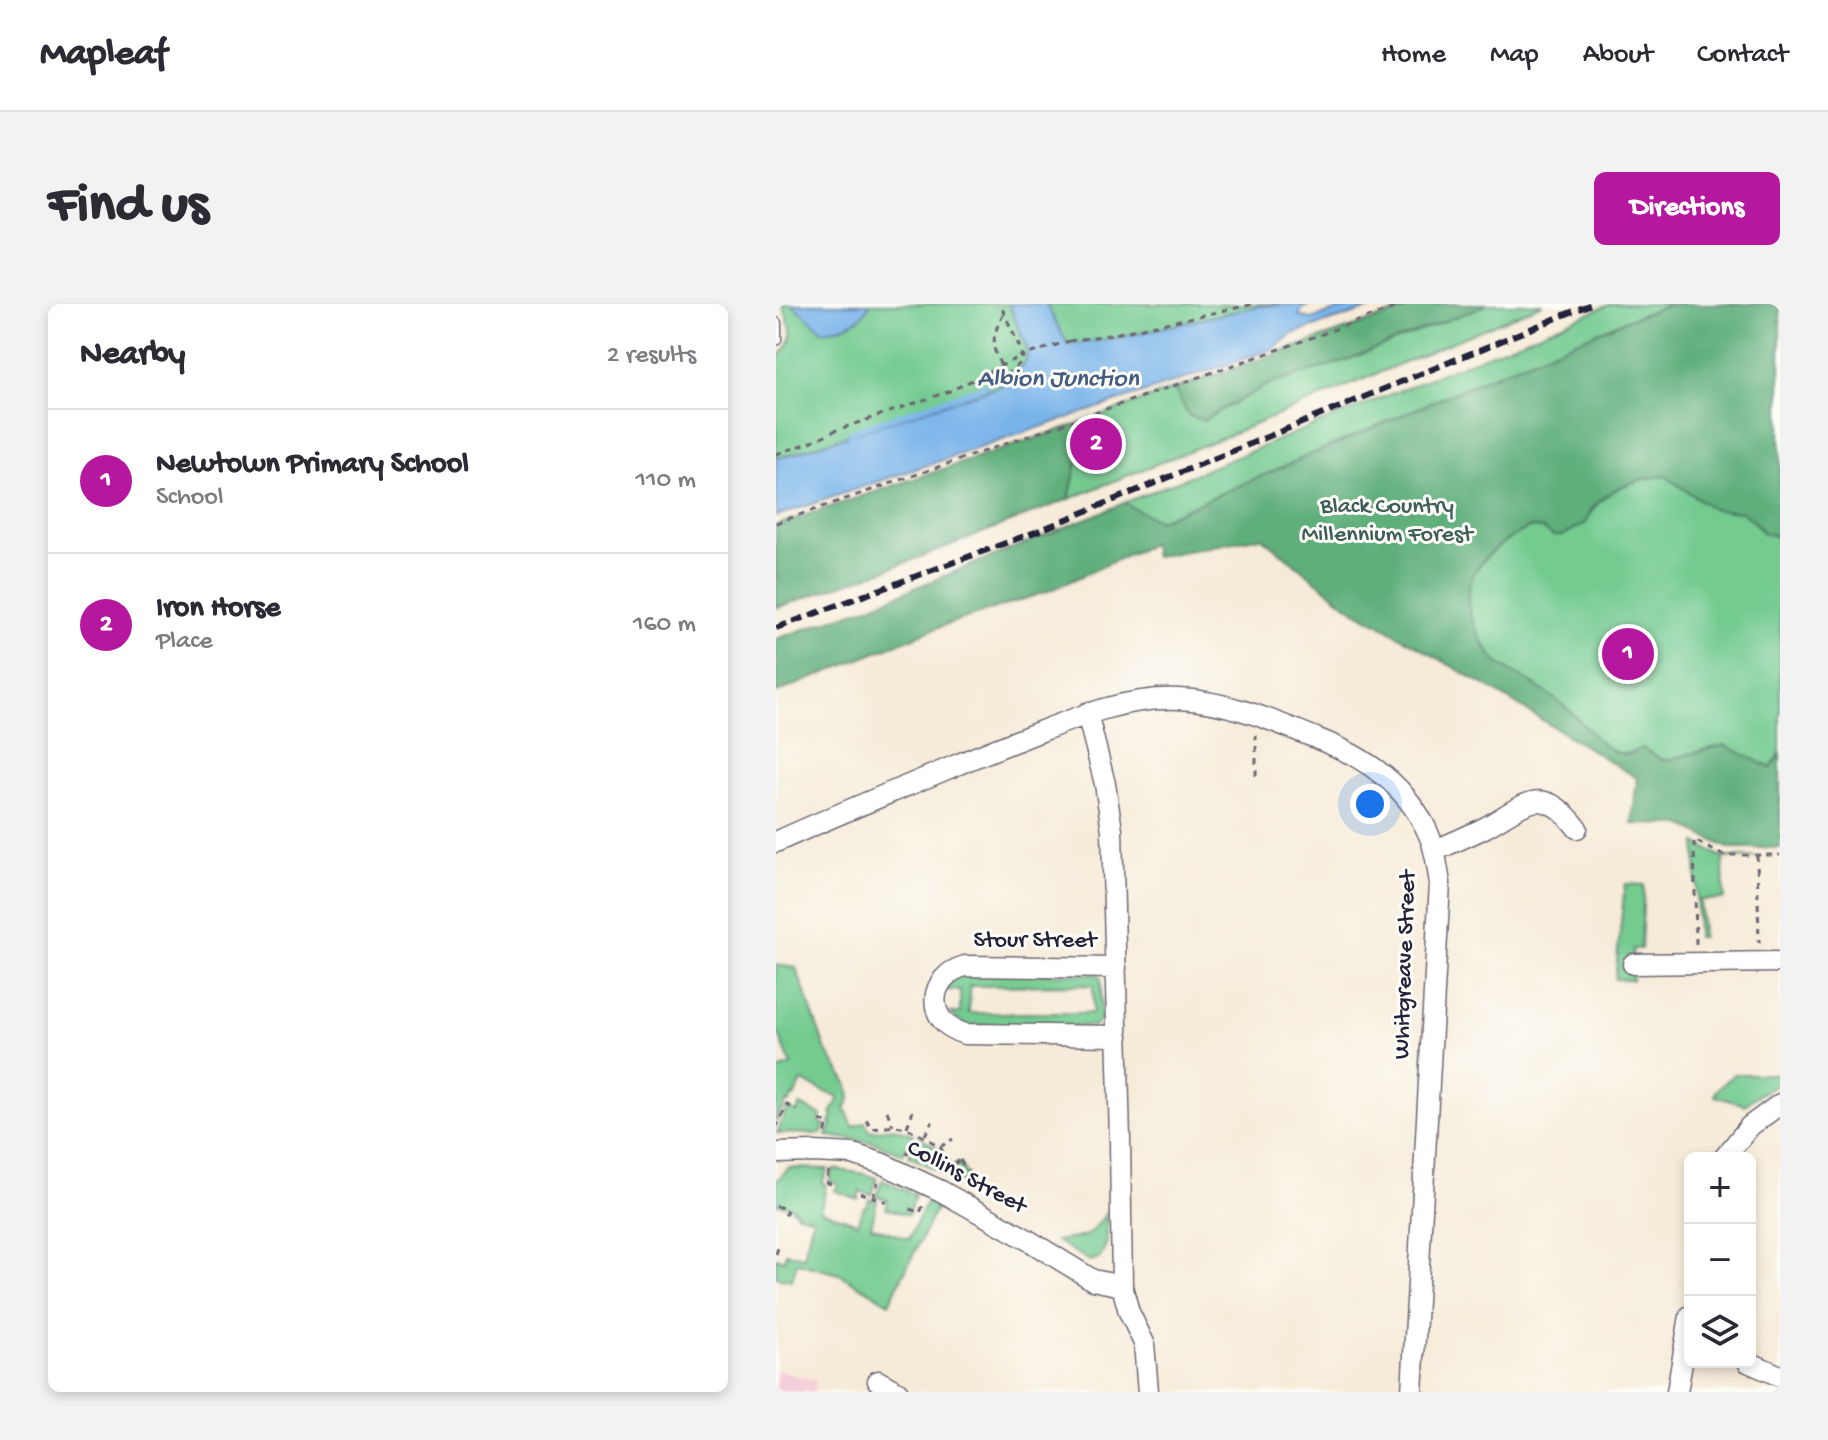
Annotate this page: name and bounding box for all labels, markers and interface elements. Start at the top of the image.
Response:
text: Mapleaf [40,33,167,77]
text: Home [1381,39,1446,72]
text: Map [1490,39,1539,72]
text: About [1583,39,1653,72]
text: Contact [1697,39,1788,72]
button: Directions [1594,172,1780,245]
text: Find us [48,175,208,241]
text: Nearby [80,336,185,376]
text: 2 results [607,341,696,372]
water label: Albion Junction [977,365,1139,396]
pin: 2 [1070,414,1122,474]
text: Newtown Primary School [156,448,469,483]
text: 1 [101,466,111,497]
text: 110 m [636,466,696,497]
text: School [156,483,224,514]
park label: Black Country Millennium Forest [1301,493,1475,550]
text: Iron Horse [156,592,281,627]
text: 2 [100,610,112,641]
text: 160 m [633,610,696,641]
pin: 1 [1602,624,1654,684]
text: Place [156,627,213,658]
your location [1350,784,1390,824]
street label: Whitgreave Street [1388,868,1424,1060]
street label: Stour Street [974,927,1099,956]
street label: Collins Street [901,1134,1033,1223]
map controls [1684,1152,1756,1368]
button: + [1684,1152,1756,1224]
button: − [1684,1224,1756,1296]
button: layers [1684,1296,1756,1368]

